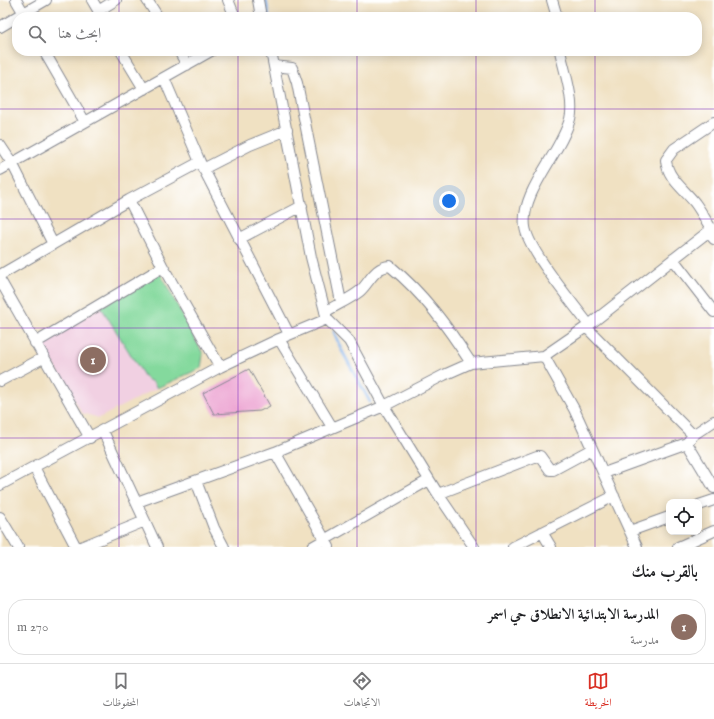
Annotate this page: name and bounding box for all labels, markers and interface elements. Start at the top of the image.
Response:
search box [12,12,702,56]
icon: search [26,23,48,45]
text: ابحث هنا [58,24,101,43]
your location [439,191,459,211]
pin: 1 [80,345,106,375]
map controls [666,499,702,535]
button: locate [666,499,702,535]
text: بالقرب منك [631,562,698,583]
text: المدرسة الابتدائية الانطلاق حي اسمر [488,605,659,624]
text: 270 m [17,619,48,636]
text: 1 [682,619,686,636]
text: مدرسة [630,632,659,649]
tab: المحفوظات [102,670,139,713]
tab: الاتجاهات [343,670,380,713]
tab: الخريطة [585,670,612,713]

